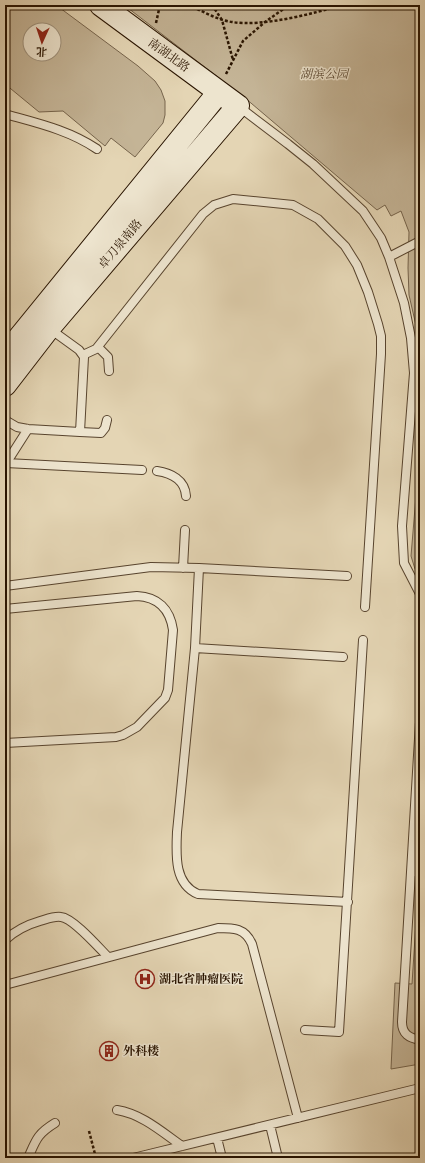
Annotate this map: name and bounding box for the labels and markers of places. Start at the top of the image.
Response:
hospital icon: 湖北省肿瘤医院 [134,968,156,990]
place label: 湖北省肿瘤医院 [159,972,243,986]
building icon: 外科楼 [98,1040,120,1062]
place label: 外科楼 [123,1044,159,1058]

